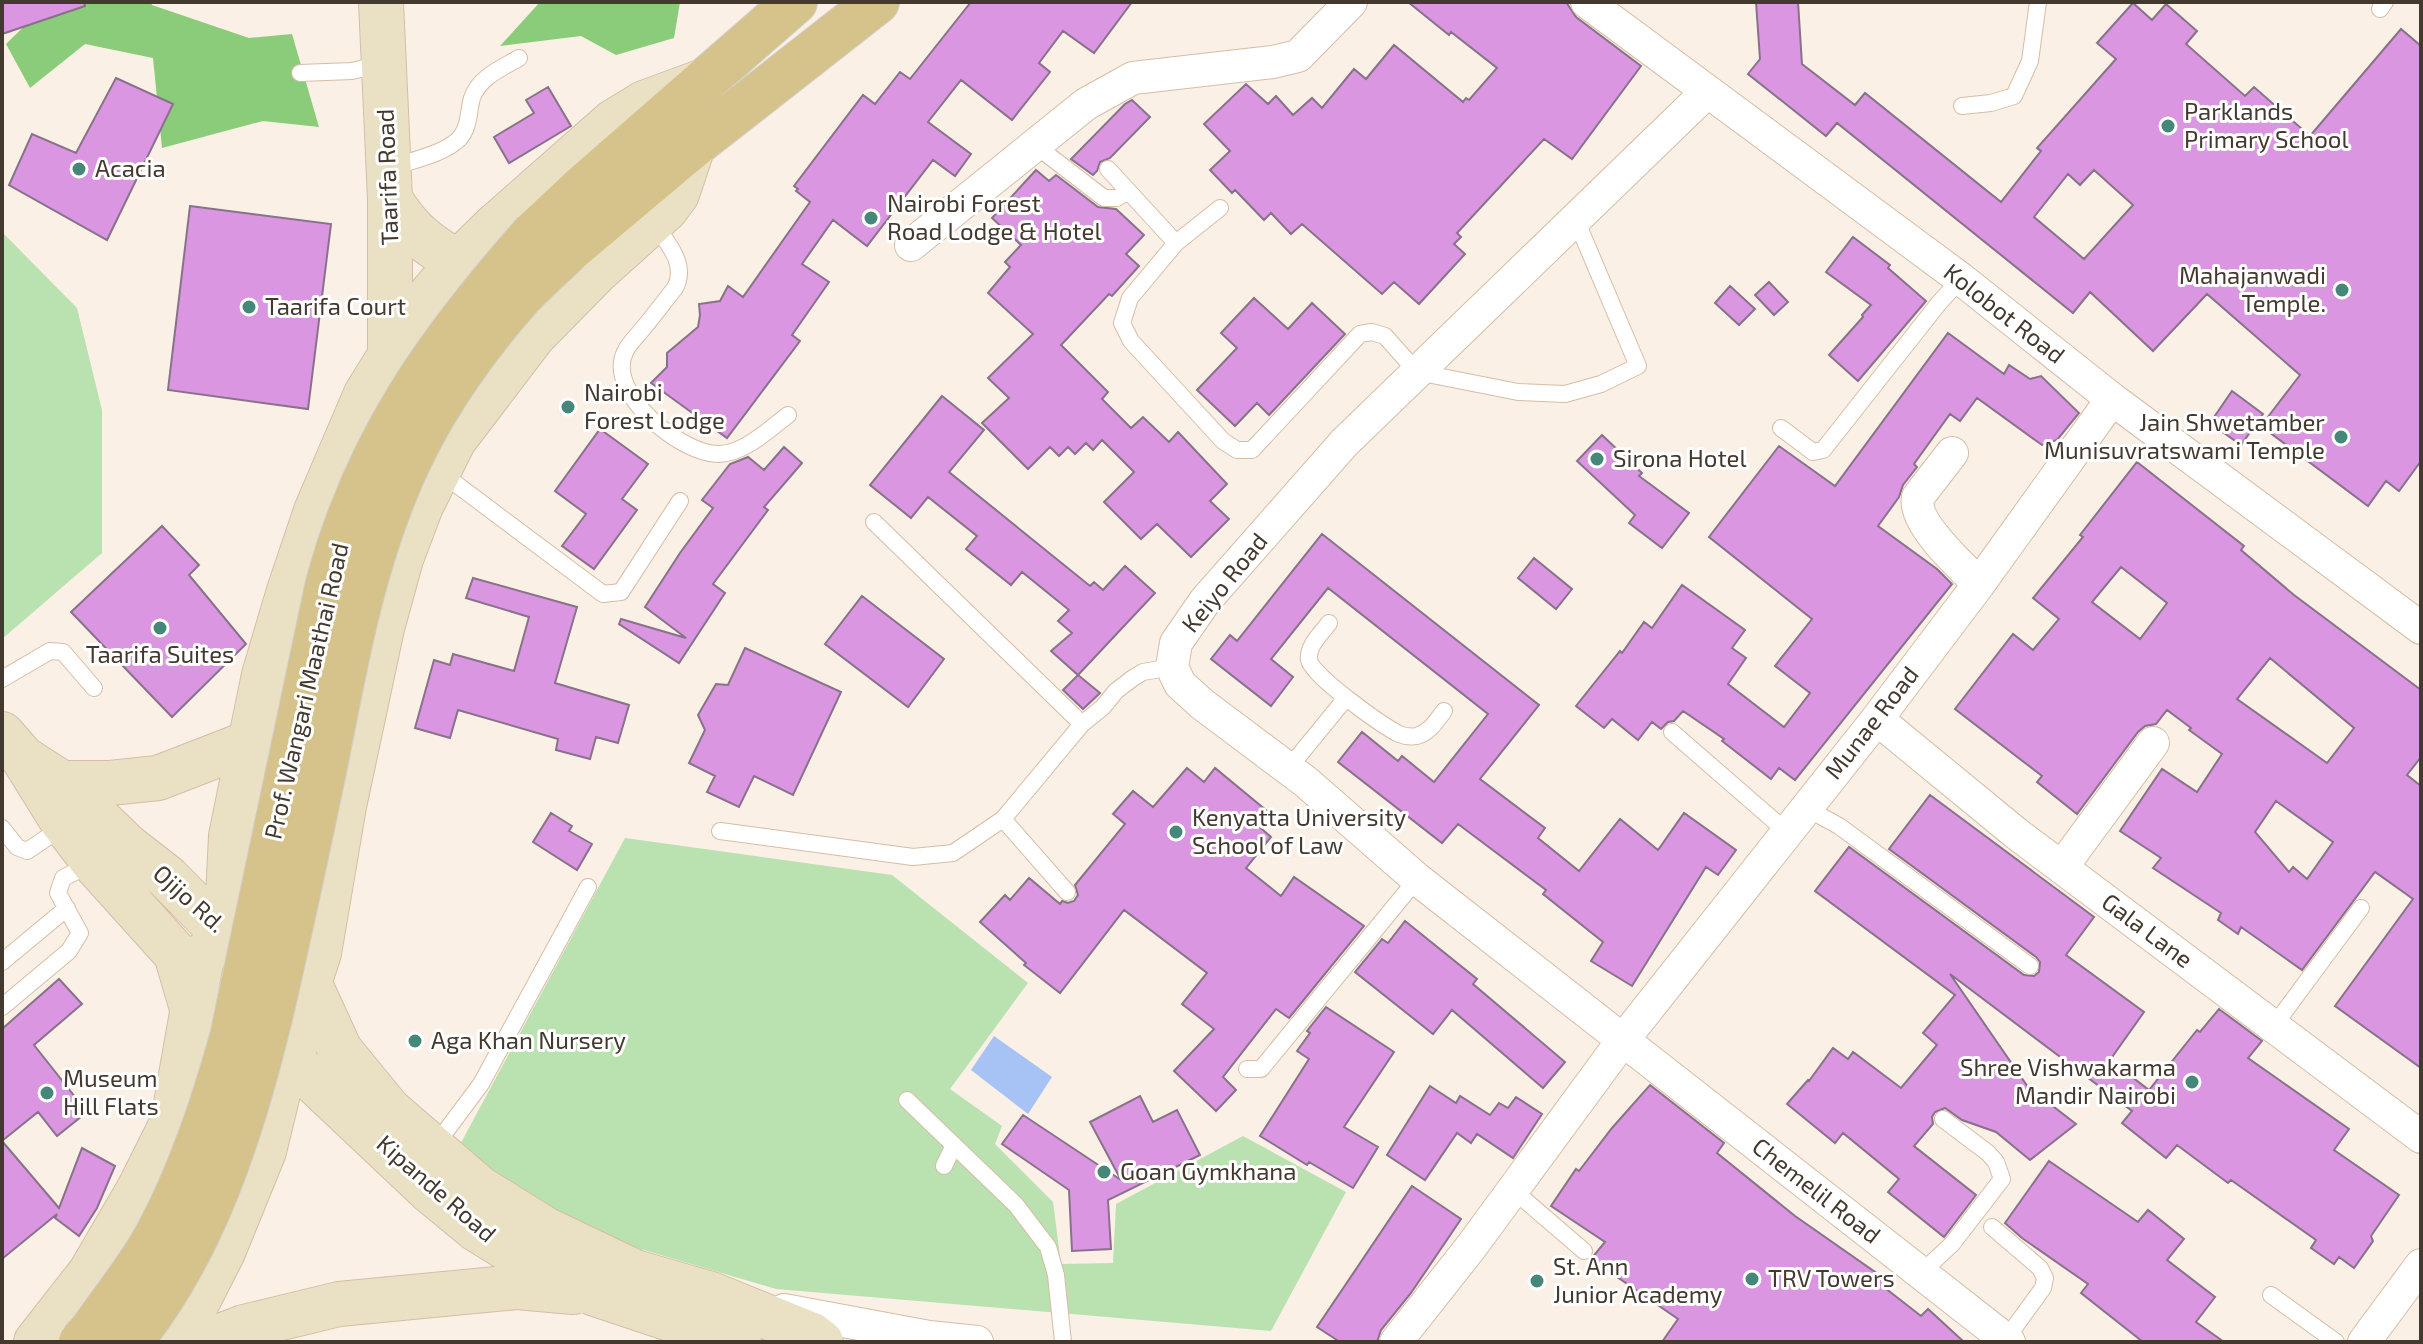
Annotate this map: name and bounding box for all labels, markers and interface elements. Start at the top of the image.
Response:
place label: Parklands Primary School [2184,96,2349,153]
street label: Taarifa Road [370,108,403,246]
marker: Parklands Primary School [2159,117,2177,135]
place label: Acacia [95,153,166,182]
marker: Acacia [70,160,88,178]
place label: Nairobi Forest Road Lodge & Hotel [887,188,1102,245]
marker: Nairobi Forest Road Lodge & Hotel [862,209,880,227]
street label: Kolobot Road [1939,257,2071,369]
place label: Mahajanwadi Temple. [2179,260,2326,317]
marker: Mahajanwadi Temple. [2333,281,2351,299]
place label: Taarifa Court [265,291,406,320]
marker: Taarifa Court [240,298,258,316]
place label: Nairobi Forest Lodge [584,377,725,434]
marker: Nairobi Forest Lodge [559,398,577,416]
place label: Jain Shwetamber Munisuvratswami Temple [2044,407,2325,464]
marker: Jain Shwetamber Munisuvratswami Temple [2332,428,2350,446]
place label: Sirona Hotel [1613,443,1747,472]
marker: Sirona Hotel [1588,450,1606,468]
street label: Keiyo Road [1175,526,1273,638]
street label: Prof. Wangari Maathai Road [257,540,354,842]
marker: Taarifa Suites [151,619,169,637]
place label: Taarifa Suites [86,639,234,668]
street label: Munae Road [1818,660,1924,784]
place label: Kenyatta University School of Law [1192,802,1407,859]
marker: Kenyatta University School of Law [1167,823,1185,841]
street label: Ojijo Rd. [148,858,232,938]
street label: Gala Lane [2097,886,2199,973]
place label: Aga Khan Nursery [431,1025,626,1054]
marker: Aga Khan Nursery [406,1032,424,1050]
place label: Shree Vishwakarma Mandir Nairobi [1960,1052,2176,1109]
place label: Museum Hill Flats [63,1063,159,1120]
marker: Shree Vishwakarma Mandir Nairobi [2183,1073,2201,1091]
marker: Museum Hill Flats [38,1084,56,1102]
street label: Kipande Road [371,1128,503,1248]
street label: Chemelil Road [1747,1131,1887,1249]
place label: Goan Gymkhana [1120,1156,1296,1185]
marker: Goan Gymkhana [1095,1163,1113,1181]
place label: St. Ann Junior Academy [1553,1251,1723,1308]
place label: TRV Towers [1768,1263,1895,1292]
marker: TRV Towers [1743,1270,1761,1288]
marker: St. Ann Junior Academy [1528,1272,1546,1290]

